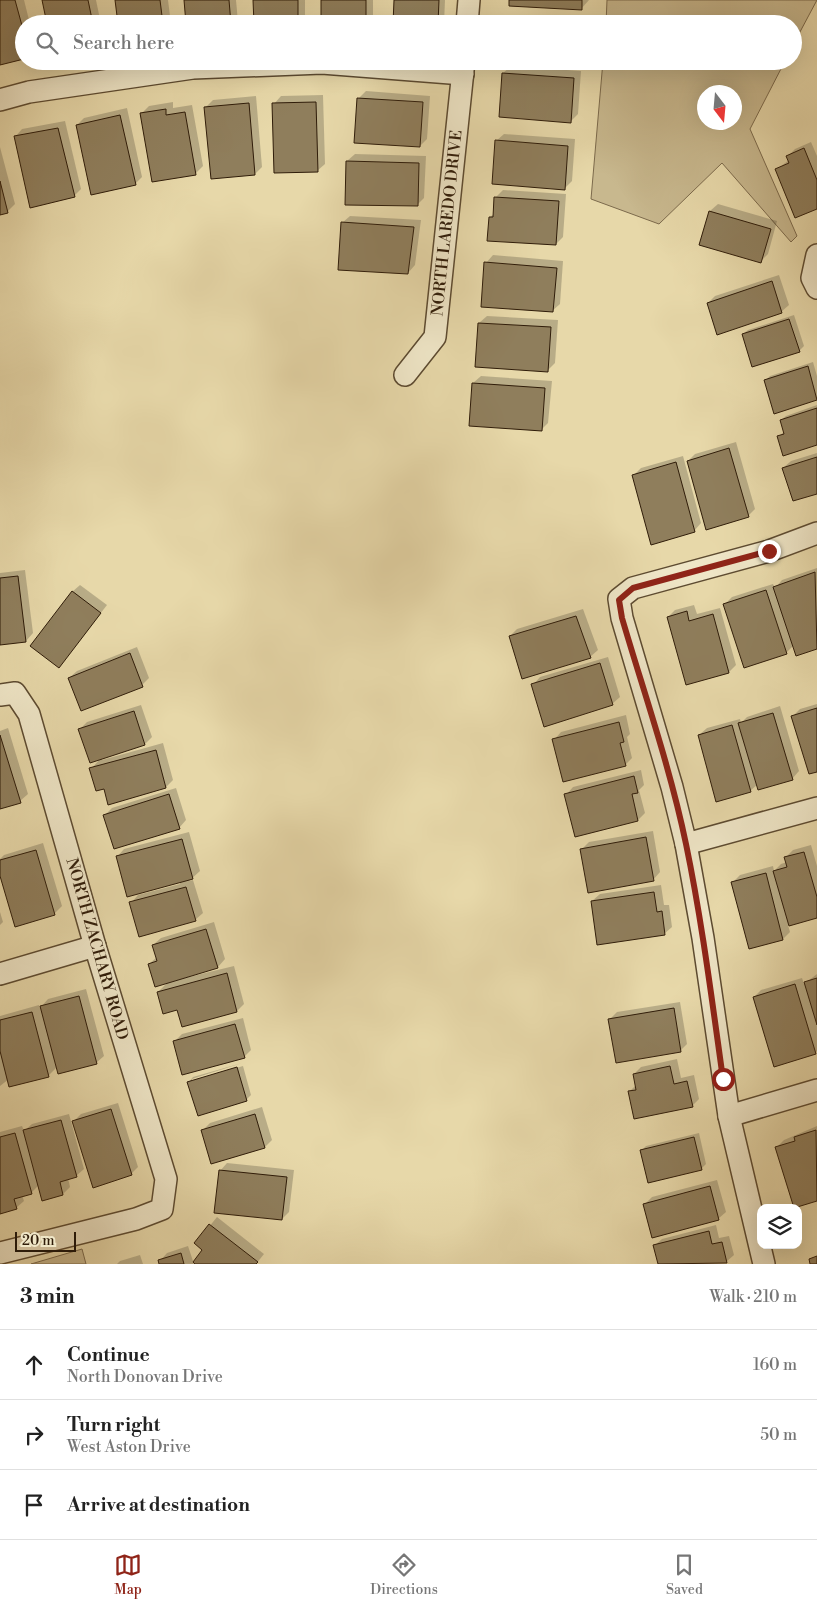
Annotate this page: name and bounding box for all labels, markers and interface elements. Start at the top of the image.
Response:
search box [15,15,802,70]
icon: search [33,29,61,57]
text: Search here [73,31,174,55]
north arrow [697,85,742,130]
street label: NORTH LAREDO DRIVE [427,129,467,317]
route end [758,540,781,563]
street label: NORTH ZACHARY ROAD [61,856,133,1042]
route start [712,1068,735,1091]
map controls [757,1204,802,1249]
button: layers [757,1204,802,1249]
scale bar [15,1229,76,1252]
text: 20 m [22,1232,54,1250]
text: 3 min [20,1284,75,1310]
text: Walk · 210 m [709,1287,797,1307]
text: Continue [67,1343,150,1367]
icon: ahead [20,1351,48,1379]
text: 160 m [753,1355,797,1375]
text: North Donovan Drive [67,1367,223,1387]
text: Turn right [67,1413,160,1437]
icon: right [20,1421,48,1449]
text: 50 m [760,1425,797,1445]
text: West Aston Drive [67,1437,191,1457]
icon: arrive [20,1491,48,1519]
text: Arrive at destination [67,1493,250,1517]
tab: Map [114,1551,142,1599]
tab: Directions [370,1551,438,1599]
tab: Saved [666,1551,703,1599]

